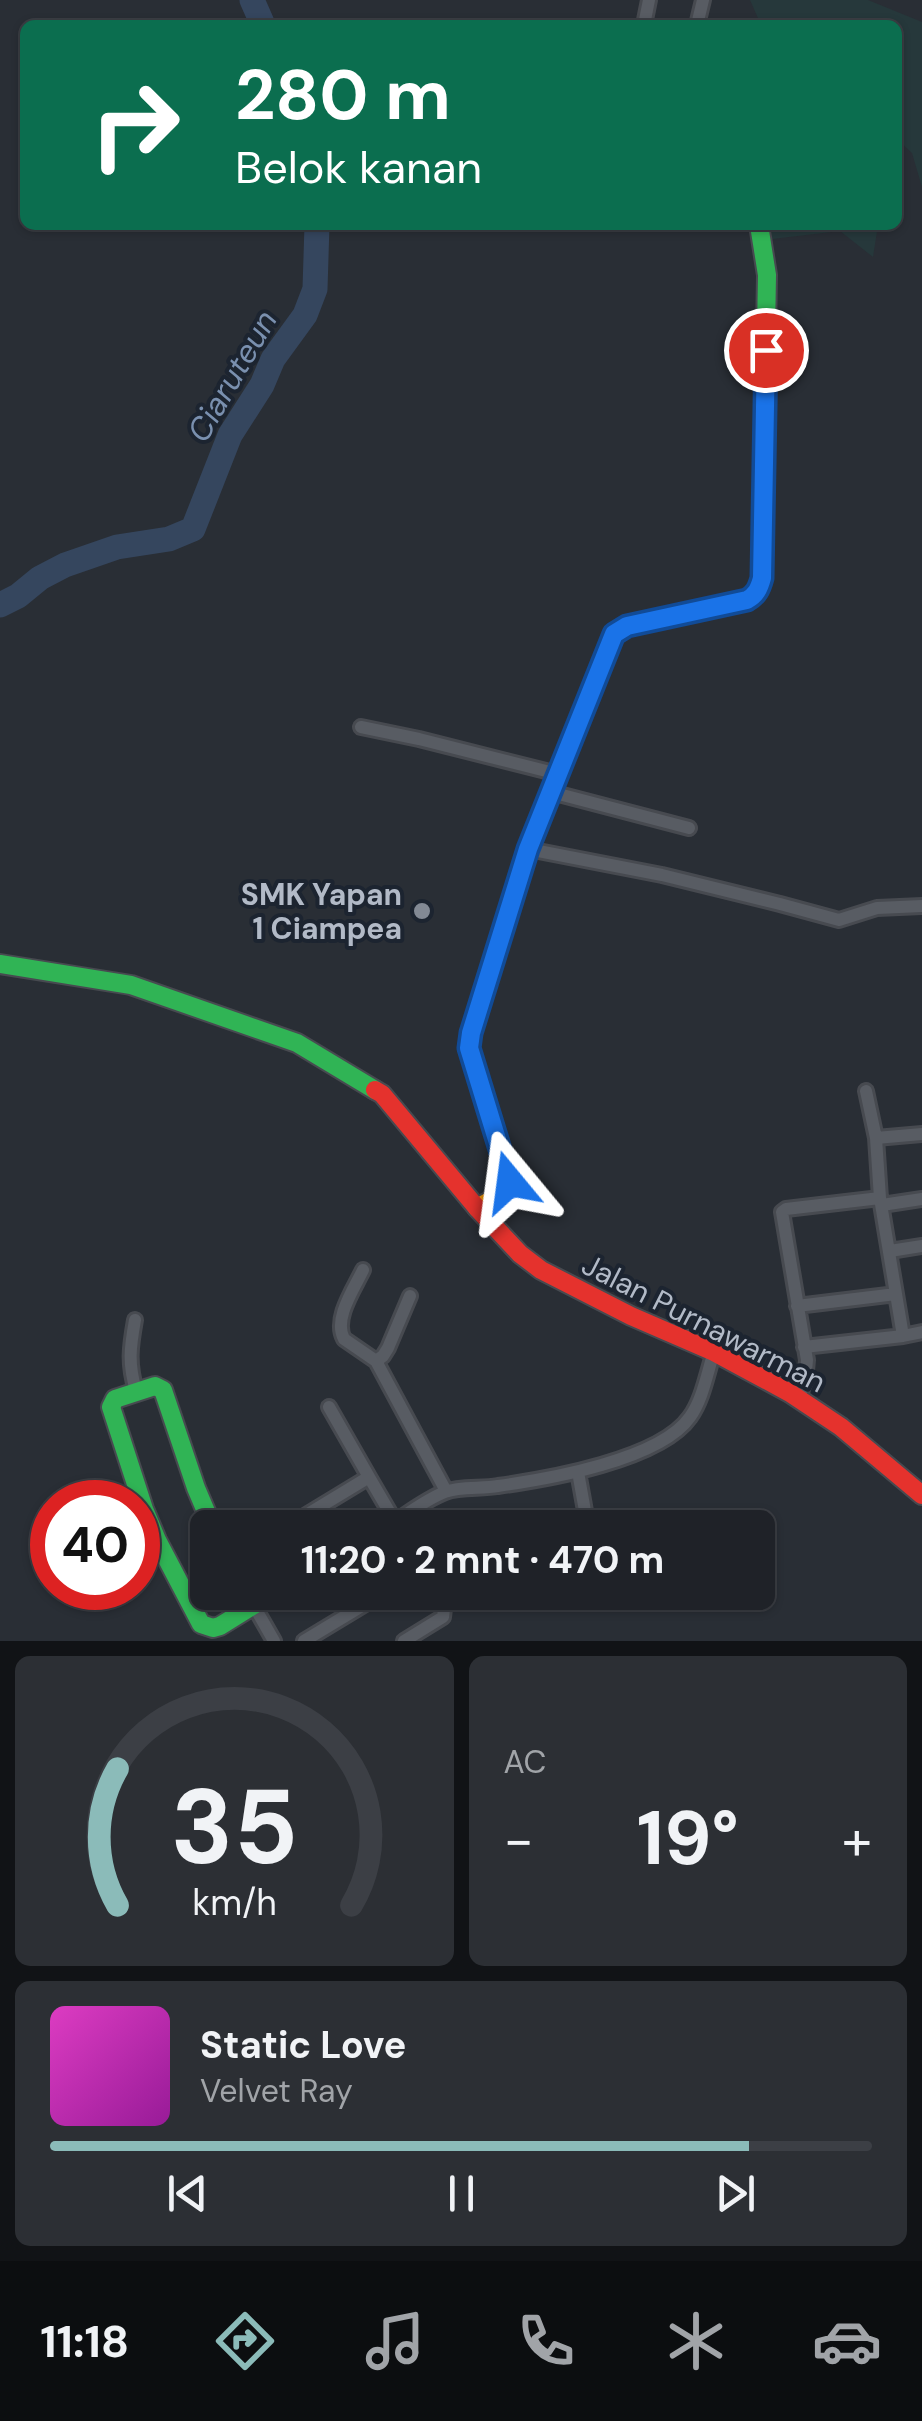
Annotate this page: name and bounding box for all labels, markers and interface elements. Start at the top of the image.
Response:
text: 280 m [235,50,451,141]
icon: right [70,60,200,190]
text: Belok kanan [235,138,482,197]
water label: Ciaruteun [177,302,287,450]
pin [724,308,809,393]
icon: arrive [739,323,794,378]
place label: SMK Yapan 1 Ciampea [241,875,402,948]
marker: SMK Yapan 1 Ciampea [411,900,433,922]
position arrow [458,1130,562,1234]
street label: Jalan Purnawarman [576,1245,832,1401]
speed limit sign: 40 [30,1480,160,1610]
text: 11:20 · 2 mnt · 470 m [301,1535,664,1585]
text: AC [504,1741,546,1783]
text: 35 [171,1760,298,1895]
text: 19° [637,1790,739,1887]
text: − [504,1804,534,1876]
text: + [842,1804,872,1876]
text: km/h [192,1880,276,1926]
text: Static Love [200,2020,406,2070]
text: Velvet Ray [200,2070,353,2112]
icon: previous [160,2166,215,2221]
icon: pause [434,2166,489,2221]
icon: next [708,2166,763,2221]
icon: directions [210,2306,280,2376]
icon: music [360,2306,430,2376]
icon: phone [511,2306,581,2376]
icon: climate [661,2306,731,2376]
icon: car [812,2306,882,2376]
text: 11:18 [40,2312,129,2371]

